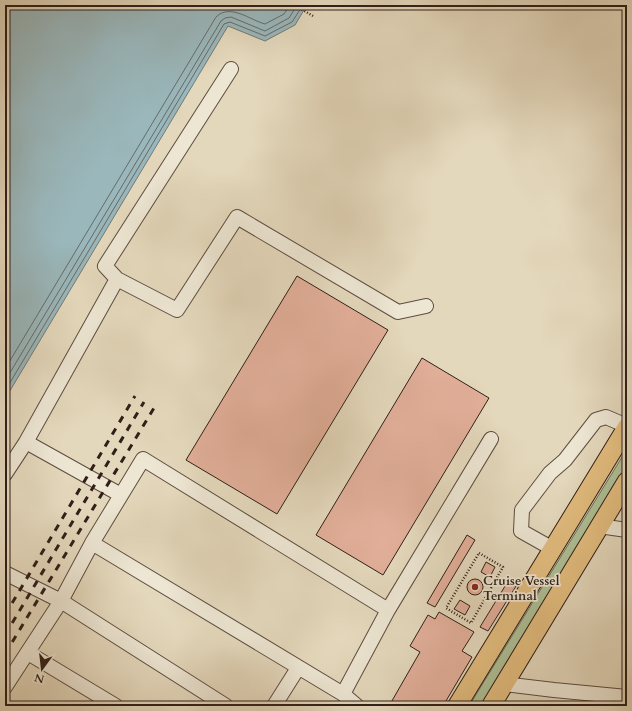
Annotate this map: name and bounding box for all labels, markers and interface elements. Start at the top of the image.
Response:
place label: Cruise Vessel Terminal [483,572,560,605]
marker: Cruise Vessel Terminal [470,582,480,592]
north arrow [22,649,62,689]
text: N [33,670,46,687]

